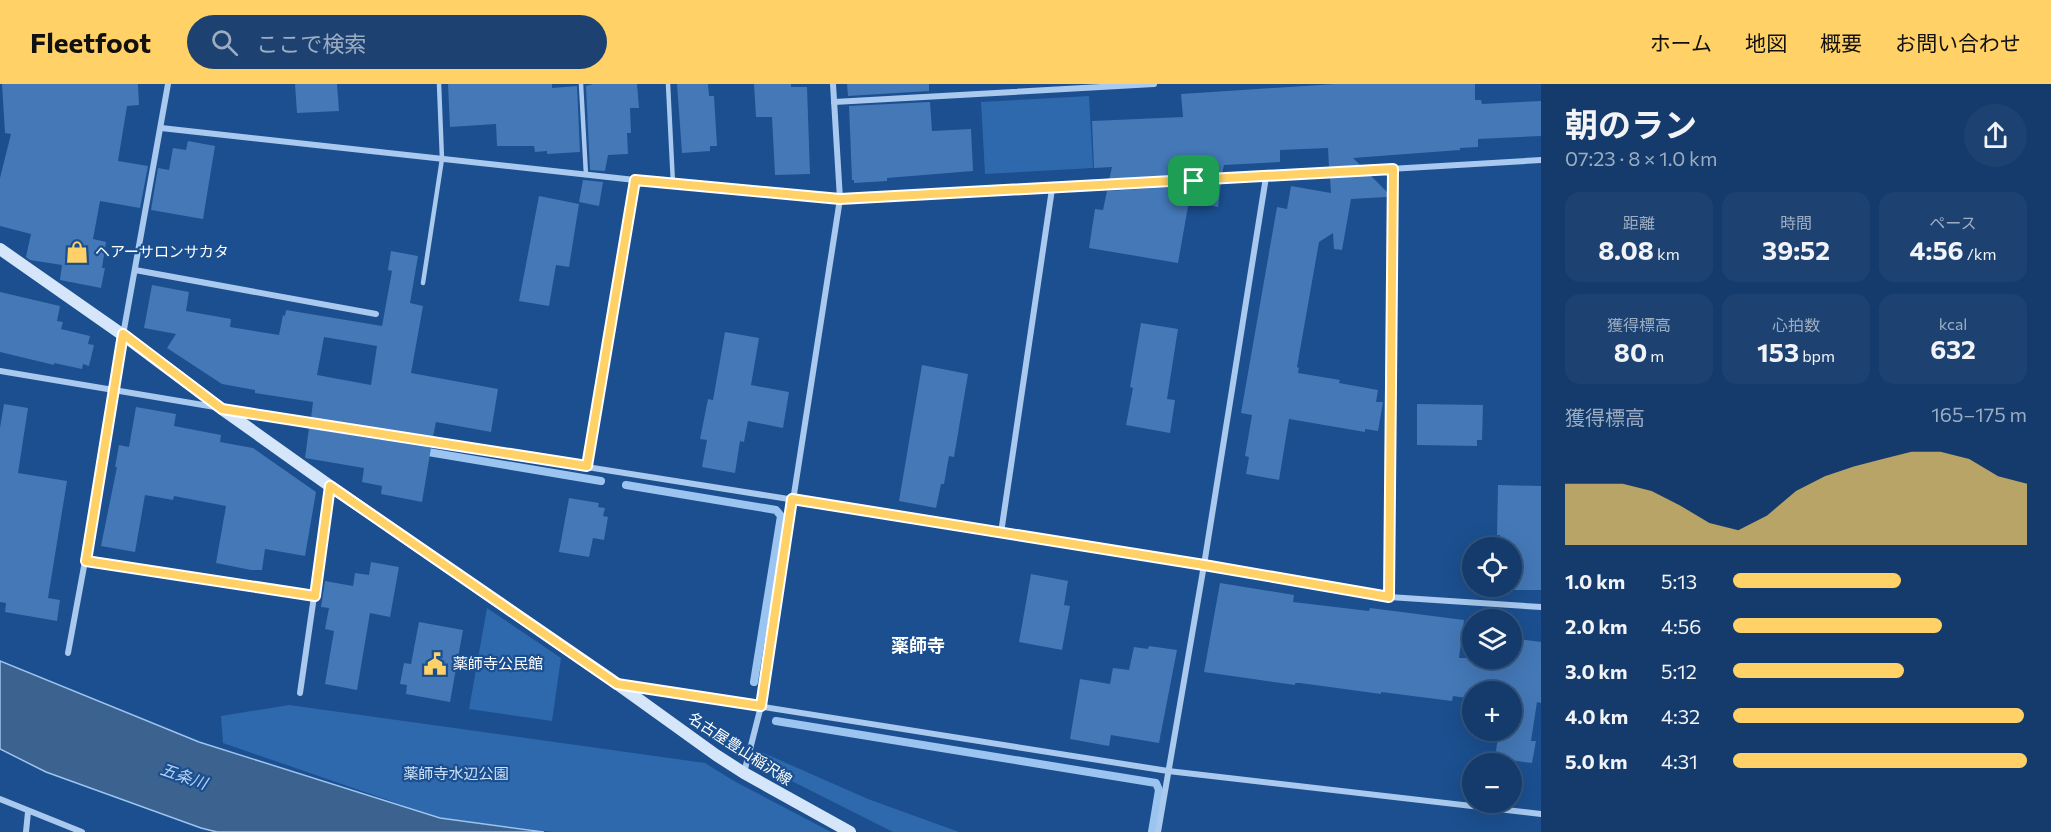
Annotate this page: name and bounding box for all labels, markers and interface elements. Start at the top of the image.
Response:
search box [187,15,607,69]
text: Fleetfoot [30,25,151,59]
icon: search [208,26,241,59]
text: ここで検索 [256,30,366,57]
text: ホーム [1650,30,1712,55]
text: 地図 [1745,30,1787,55]
text: 概要 [1820,30,1862,55]
text: お問い合わせ [1895,30,2021,55]
text: 朝のラン [1565,103,1697,144]
button: share [1964,104,2027,167]
text: 07:23 · 8 × 1.0 km [1565,146,1717,170]
pin [1168,155,1219,206]
icon: arrive [1177,164,1210,197]
text: 距離 [1623,213,1655,232]
text: 時間 [1780,213,1812,232]
text: ペース [1929,213,1977,232]
text: 8.08 [1598,234,1654,265]
text: 39:52 [1762,234,1830,265]
text: 4:56 [1910,234,1964,265]
shop icon: ヘアーサロンサカタ [64,239,90,265]
place label: ヘアーサロンサカタ [95,242,229,260]
text: km [1654,244,1680,263]
text: /km [1964,244,1996,263]
text: kcal [1939,314,1967,333]
text: 獲得標高 [1607,315,1671,334]
text: 心拍数 [1772,315,1820,334]
text: 632 [1930,333,1976,364]
text: 80 [1614,336,1647,367]
text: 153 [1757,336,1799,367]
text: m [1647,346,1664,365]
text: bpm [1799,346,1835,365]
text: 165–175 m [1931,402,2027,426]
text: 獲得標高 [1565,405,1645,429]
map controls [1462,537,1522,813]
button: locate [1462,537,1522,597]
text: 1.0 km [1565,569,1625,593]
text: 5:13 [1661,569,1697,593]
button: layers [1462,609,1522,669]
text: 2.0 km [1565,614,1627,638]
text: 4:56 [1661,614,1701,638]
district label: 薬師寺 [891,634,945,656]
public building icon: 薬師寺公民館 [422,651,448,677]
place label: 薬師寺公民館 [453,654,543,672]
text: 3.0 km [1565,659,1627,683]
text: 5:12 [1661,659,1697,683]
button: + [1462,681,1522,741]
text: 4.0 km [1565,704,1628,728]
text: 4:32 [1661,704,1700,728]
street label: 名古屋豊山稲沢線 [685,708,796,788]
text: 5.0 km [1565,749,1627,773]
text: 4:31 [1661,749,1698,773]
button: − [1462,753,1522,813]
water label: 五条川 [158,759,212,793]
park label: 薬師寺水辺公園 [403,764,509,782]

